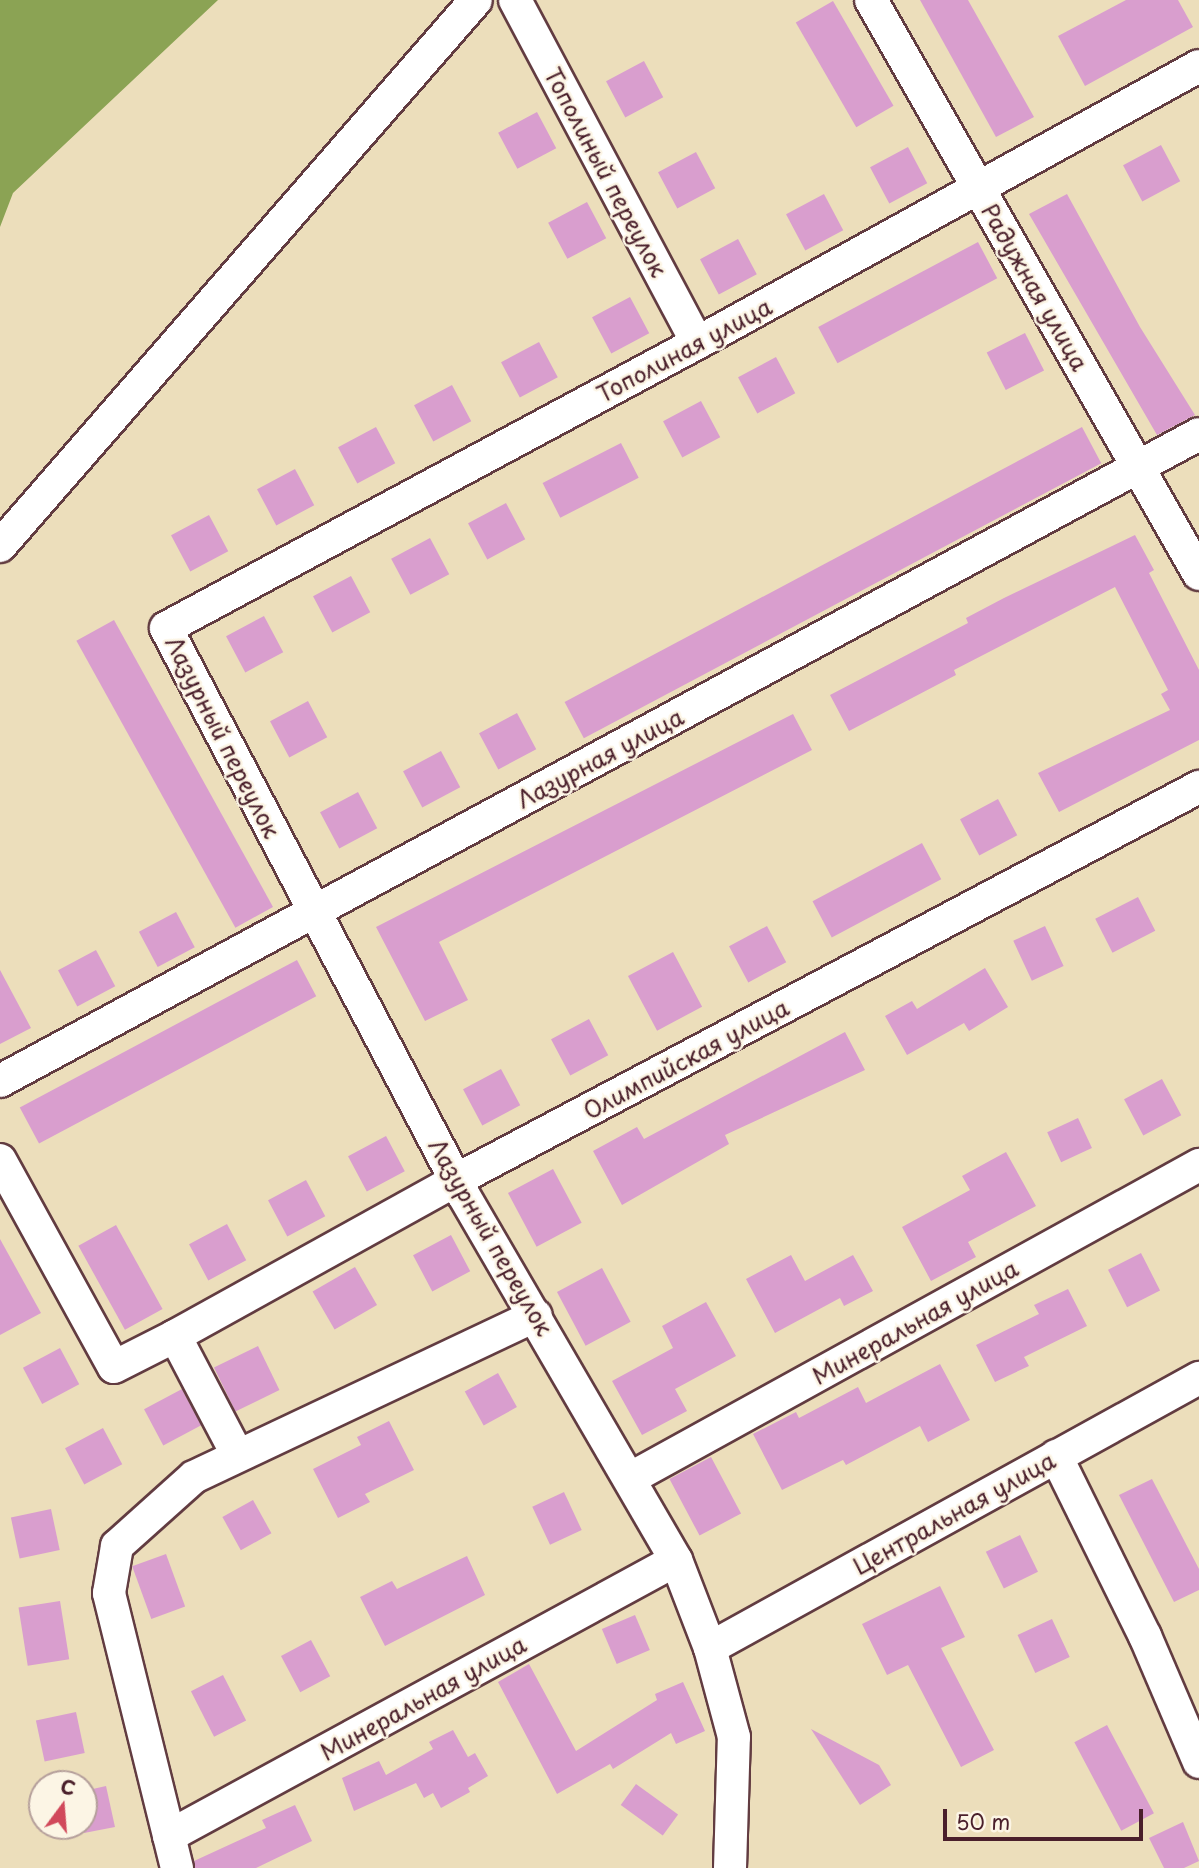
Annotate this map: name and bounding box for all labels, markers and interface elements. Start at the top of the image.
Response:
street label: Тополиный переулок [539,63,673,281]
street label: Радужная улица [976,198,1094,376]
street label: Тополиная улица [591,292,777,408]
street label: Лазурный переулок [160,631,286,843]
street label: Лазурная улица [512,702,688,814]
street label: Олимпийская улица [578,993,794,1125]
street label: Лазурный переулок [423,1133,559,1341]
street label: Минеральная улица [807,1254,1023,1390]
street label: Центральная улица [848,1446,1060,1580]
street label: Минеральная улица [315,1630,531,1766]
north arrow [28,1770,98,1840]
text: С [57,1771,79,1802]
scale bar [947,1794,1146,1838]
text: 50 m [956,1805,1010,1837]

